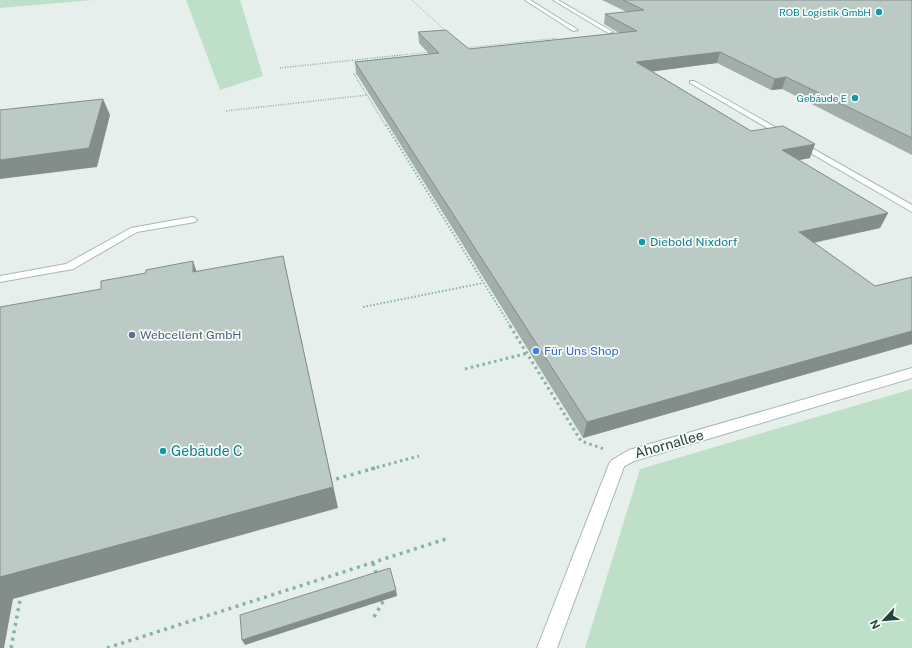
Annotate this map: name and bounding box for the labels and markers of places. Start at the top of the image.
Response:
place label: ROB Logistik GmbH [779,6,871,18]
marker: ROB Logistik GmbH [874,7,884,17]
place label: Gebäude E [797,92,847,104]
marker: Gebäude E [850,93,860,103]
place label: Diebold Nixdorf [650,235,738,249]
marker: Diebold Nixdorf [637,237,647,247]
place label: Webcellent GmbH [140,328,241,342]
marker: Webcellent GmbH [127,330,137,340]
place label: Für Uns Shop [544,344,619,358]
marker: Für Uns Shop [531,346,541,356]
place label: Gebäude C [171,443,243,459]
marker: Gebäude C [158,446,168,456]

